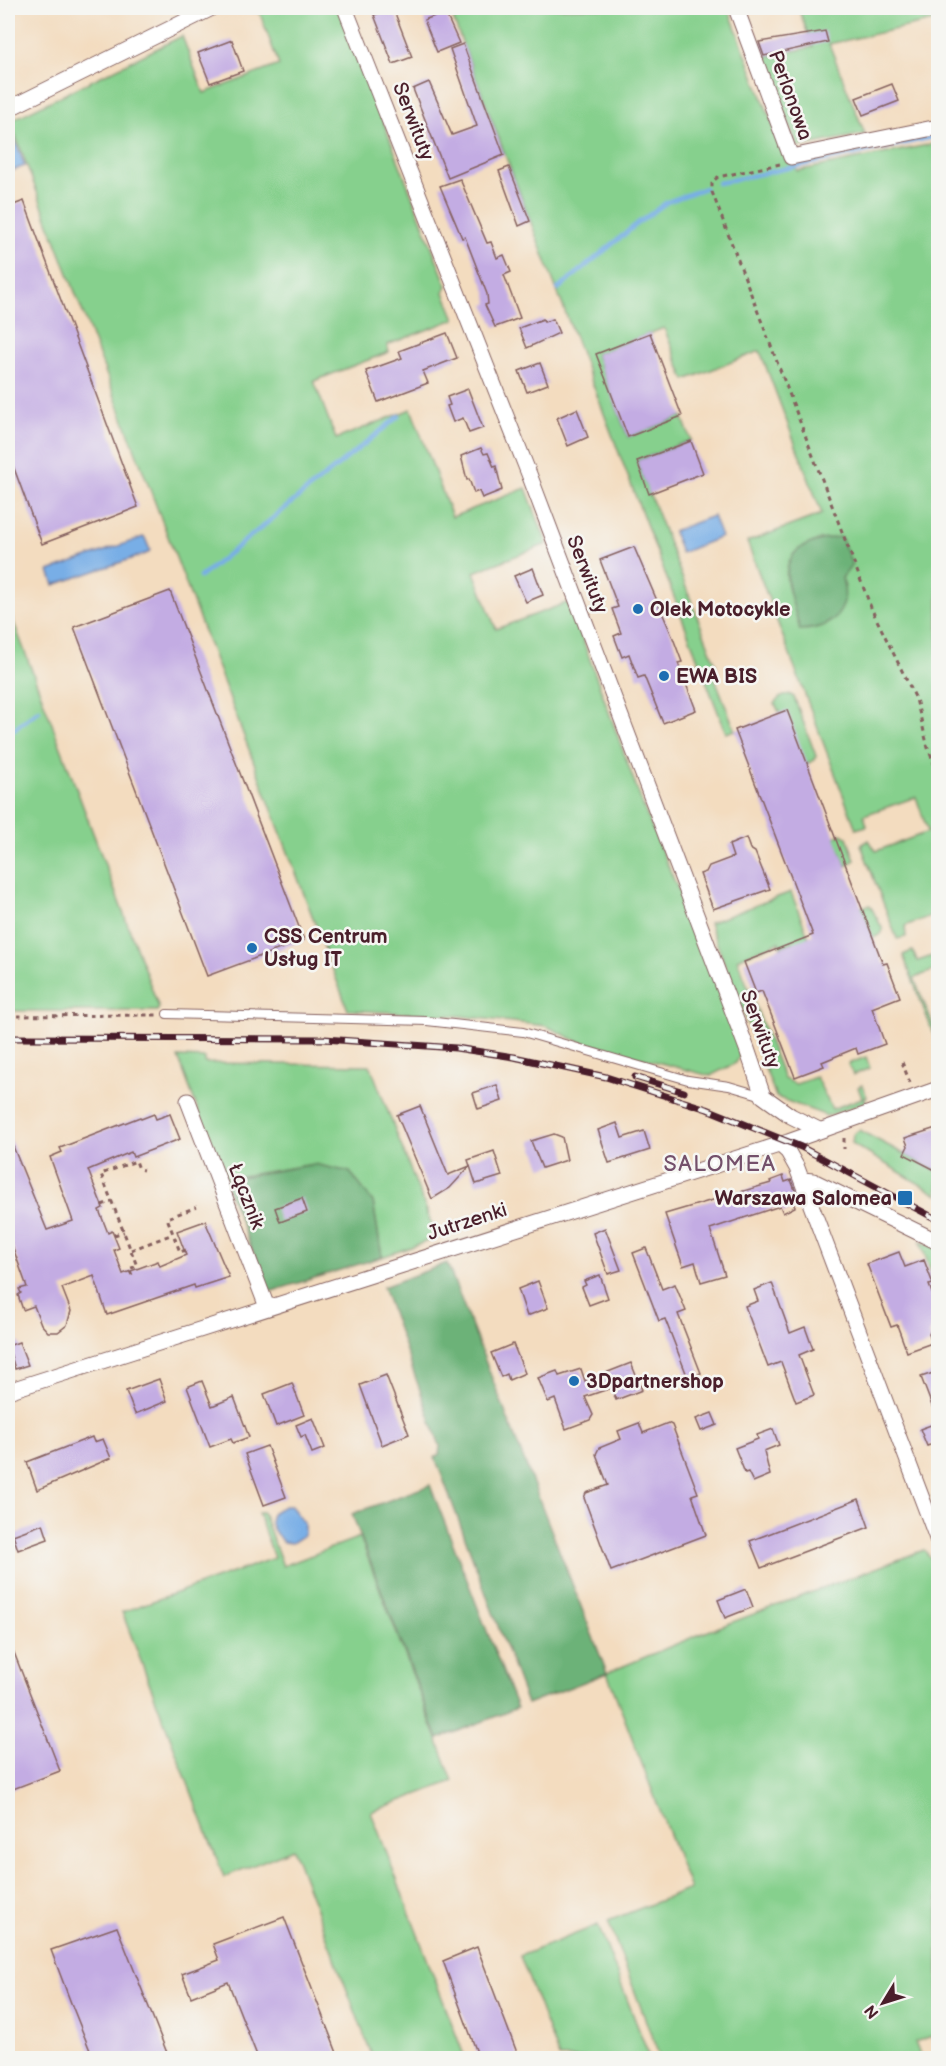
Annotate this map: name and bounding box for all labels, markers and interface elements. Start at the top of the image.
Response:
street label: Perlonowa [763,47,817,143]
street label: Serwituty [387,79,439,164]
street label: Serwituty [561,532,613,617]
place label: Olek Motocykle [650,598,791,622]
marker: Olek Motocykle [631,602,645,616]
place label: EWA BIS [676,665,757,689]
marker: EWA BIS [657,669,671,683]
place label: CSS Centrum Usług IT [264,925,388,972]
marker: CSS Centrum Usług IT [245,941,259,955]
street label: Serwituty [735,987,785,1072]
district label: SALOMEA [664,1151,776,1178]
street label: Łącznik [223,1160,270,1233]
place label: Warszawa Salomea [715,1187,892,1211]
marker: Warszawa Salomea [896,1189,914,1207]
street label: Jutrzenki [425,1198,510,1246]
place label: 3Dpartnershop [586,1370,724,1394]
marker: 3Dpartnershop [567,1374,581,1388]
north arrow [853,1973,913,2033]
text: N [861,2001,884,2022]

